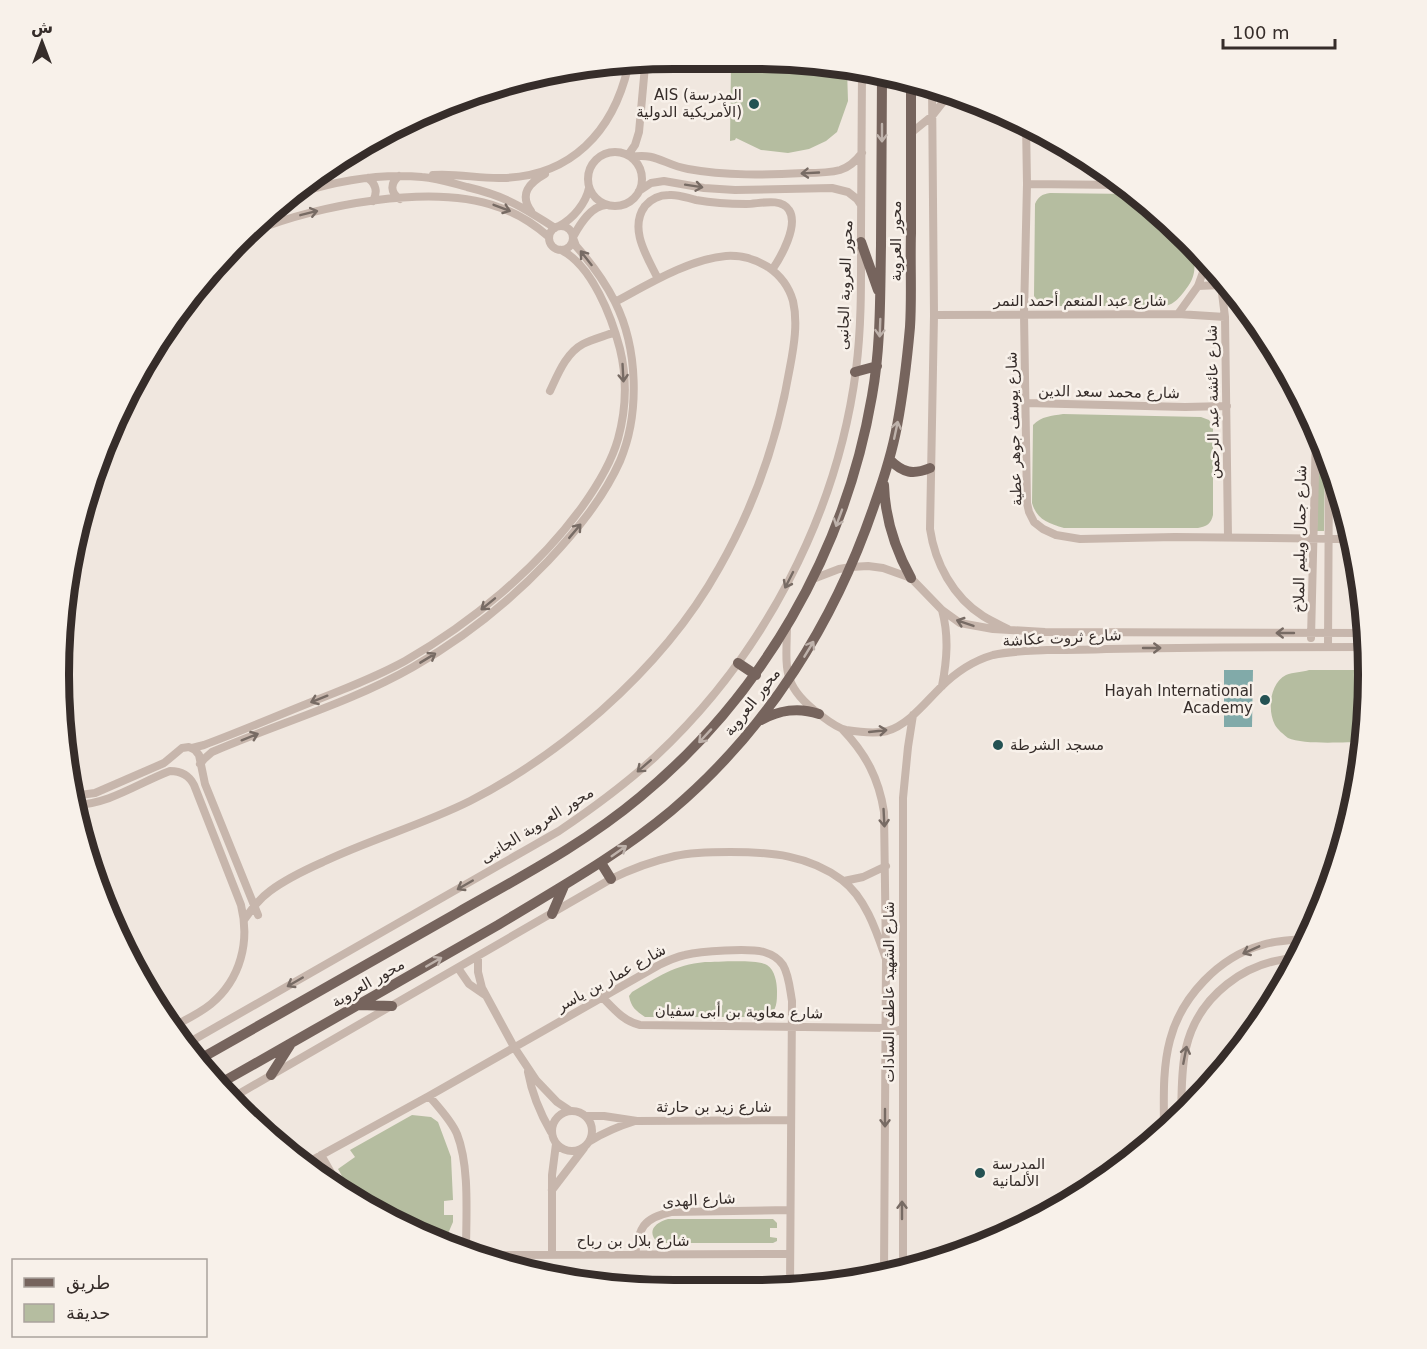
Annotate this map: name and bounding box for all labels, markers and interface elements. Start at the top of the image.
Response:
north arrow [12,12,72,72]
scale bar [1223,12,1336,50]
text: ش [31,18,53,37]
text: 100 m [1232,22,1290,43]
place label: AIS (المدرسة الأمريكية الدولية) [636,86,742,121]
marker: AIS (المدرسة الأمريكية الدولية) [747,97,761,111]
one-way arrow [876,123,887,143]
one-way arrow [801,168,821,179]
one-way arrow [684,181,703,192]
street label: محور العروبة [887,200,905,282]
one-way arrow [492,204,510,215]
one-way arrow [300,206,319,218]
street label: محور العروبة الجانبى [834,220,856,350]
one-way arrow [579,250,592,266]
street label: شارع عبد المنعم أحمد النمر [992,291,1167,310]
one-way arrow [874,318,885,338]
street label: شارع عائشة عبد الرحمن [1203,325,1223,479]
street label: شارع يوسف جوهر عطية [1002,351,1026,507]
one-way arrow [618,363,629,383]
street label: شارع محمد سعد الدين [1038,382,1180,402]
one-way arrow [891,420,902,440]
street label: شارع جمال ويليم الملاخ [1290,465,1310,613]
one-way arrow [833,508,844,527]
one-way arrow [569,523,582,539]
one-way arrow [783,571,795,588]
one-way arrow [480,597,496,610]
one-way arrow [956,617,975,628]
street label: شارع ثروت عكاشة [1002,626,1122,650]
one-way arrow [1276,627,1296,639]
one-way arrow [803,641,815,658]
one-way arrow [1141,642,1161,654]
one-way arrow [419,651,436,663]
street label: محور العروبة [720,664,784,740]
place label: Hayah International Academy [1104,682,1253,717]
marker: Hayah International Academy [1258,693,1272,707]
one-way arrow [310,694,329,705]
one-way arrow [868,725,887,736]
one-way arrow [698,728,712,743]
one-way arrow [241,731,259,742]
place label: مسجد الشرطة [1010,736,1104,754]
marker: مسجد الشرطة [991,738,1005,752]
one-way arrow [637,759,652,773]
street label: محور العروبة الجانبى [477,783,597,867]
one-way arrow [879,808,890,828]
one-way arrow [611,845,627,857]
one-way arrow [456,880,474,891]
street label: شارع الشهيد عاطف السادات [880,901,898,1083]
street label: شارع عمار بن ياسر [552,940,669,1016]
one-way arrow [1242,944,1260,956]
street label: محور العروبة [328,955,408,1011]
one-way arrow [425,956,442,968]
one-way arrow [287,976,304,988]
street label: شارع معاوية بن أبى سفيان [655,1001,823,1022]
one-way arrow [1179,1046,1190,1065]
street label: شارع زيد بن حارثة [656,1098,772,1116]
one-way arrow [879,1108,891,1128]
place label: المدرسة الألمانية [992,1155,1045,1190]
marker: المدرسة الألمانية [973,1166,987,1180]
street label: شارع الهدى [662,1189,736,1211]
one-way arrow [897,1201,908,1221]
street label: شارع بلال بن رباح [577,1232,689,1250]
legend [12,1259,207,1337]
text: طريق [66,1272,110,1294]
text: حديقة [66,1302,110,1323]

